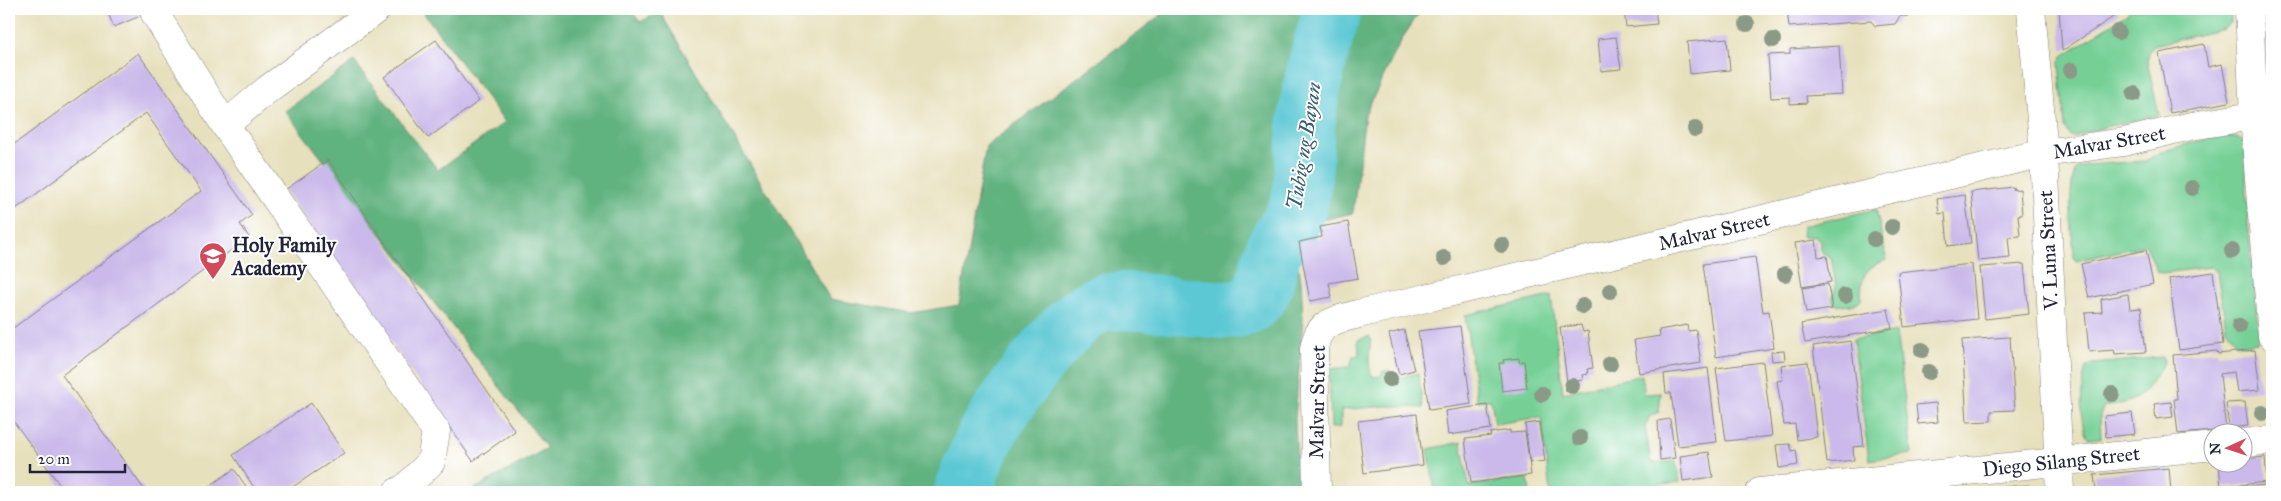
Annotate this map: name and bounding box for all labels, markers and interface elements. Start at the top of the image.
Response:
water label: Tubig ng Bayan [1281,80,1327,212]
street label: Malvar Street [2051,120,2167,164]
street label: V. Luna Street [2033,190,2063,311]
street label: Malvar Street [1656,207,1772,255]
place label: Holy Family Academy [230,233,337,281]
school or university icon: Holy Family Academy [198,241,228,280]
street label: Malvar Street [1304,345,1330,459]
north arrow [2204,424,2254,474]
scale bar [30,441,125,473]
street label: Diego Silang Street [1981,441,2141,482]
text: N [2207,442,2224,455]
text: 20 m [38,450,70,468]

